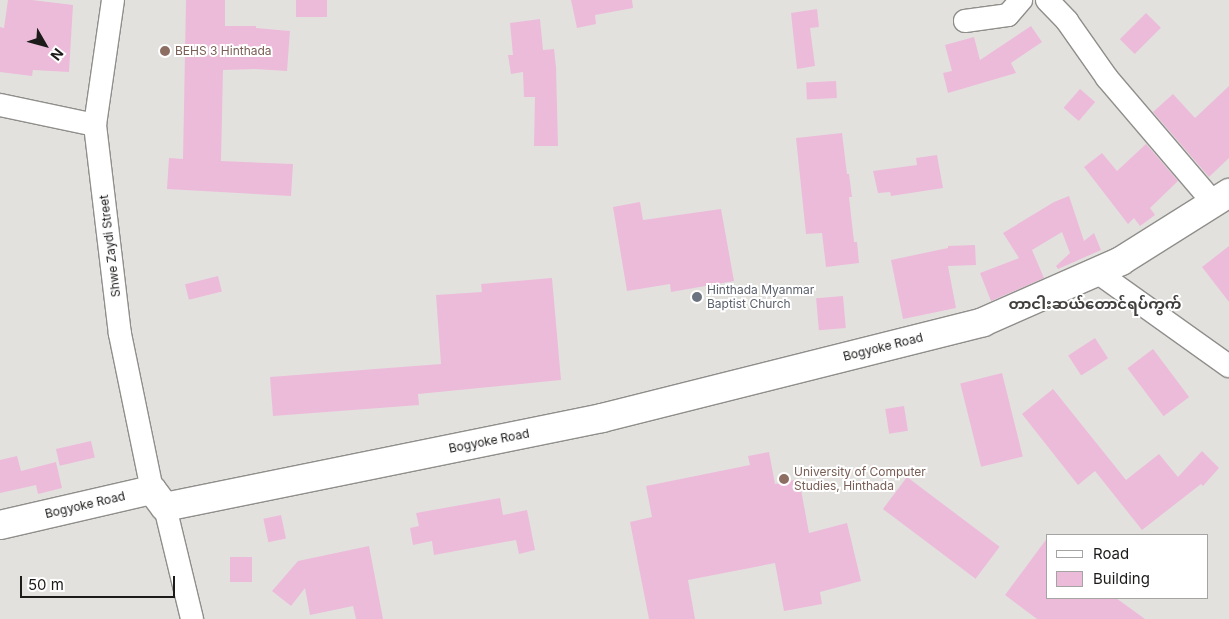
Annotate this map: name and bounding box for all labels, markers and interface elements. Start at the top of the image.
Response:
north arrow [20,20,70,70]
place label: BEHS 3 Hinthada [175,44,272,58]
text: N [47,45,67,64]
marker: BEHS 3 Hinthada [159,45,171,57]
street label: Shwe Zaydi Street [97,194,123,298]
place label: Hinthada Myanmar Baptist Church [707,283,814,311]
marker: Hinthada Myanmar Baptist Church [691,291,703,303]
district label: တာငါးဆယ်တောင်ရပ်ကွက် [1009,295,1181,313]
street label: Bogyoke Road [842,330,924,364]
street label: Bogyoke Road [448,426,530,456]
place label: University of Computer Studies, Hinthada [794,465,926,493]
marker: University of Computer Studies, Hinthada [778,473,790,485]
street label: Bogyoke Road [44,489,126,521]
legend [1046,534,1209,599]
text: Road [1093,544,1129,563]
scale bar [22,566,178,598]
text: Building [1093,569,1150,588]
text: 50 m [28,575,64,594]

